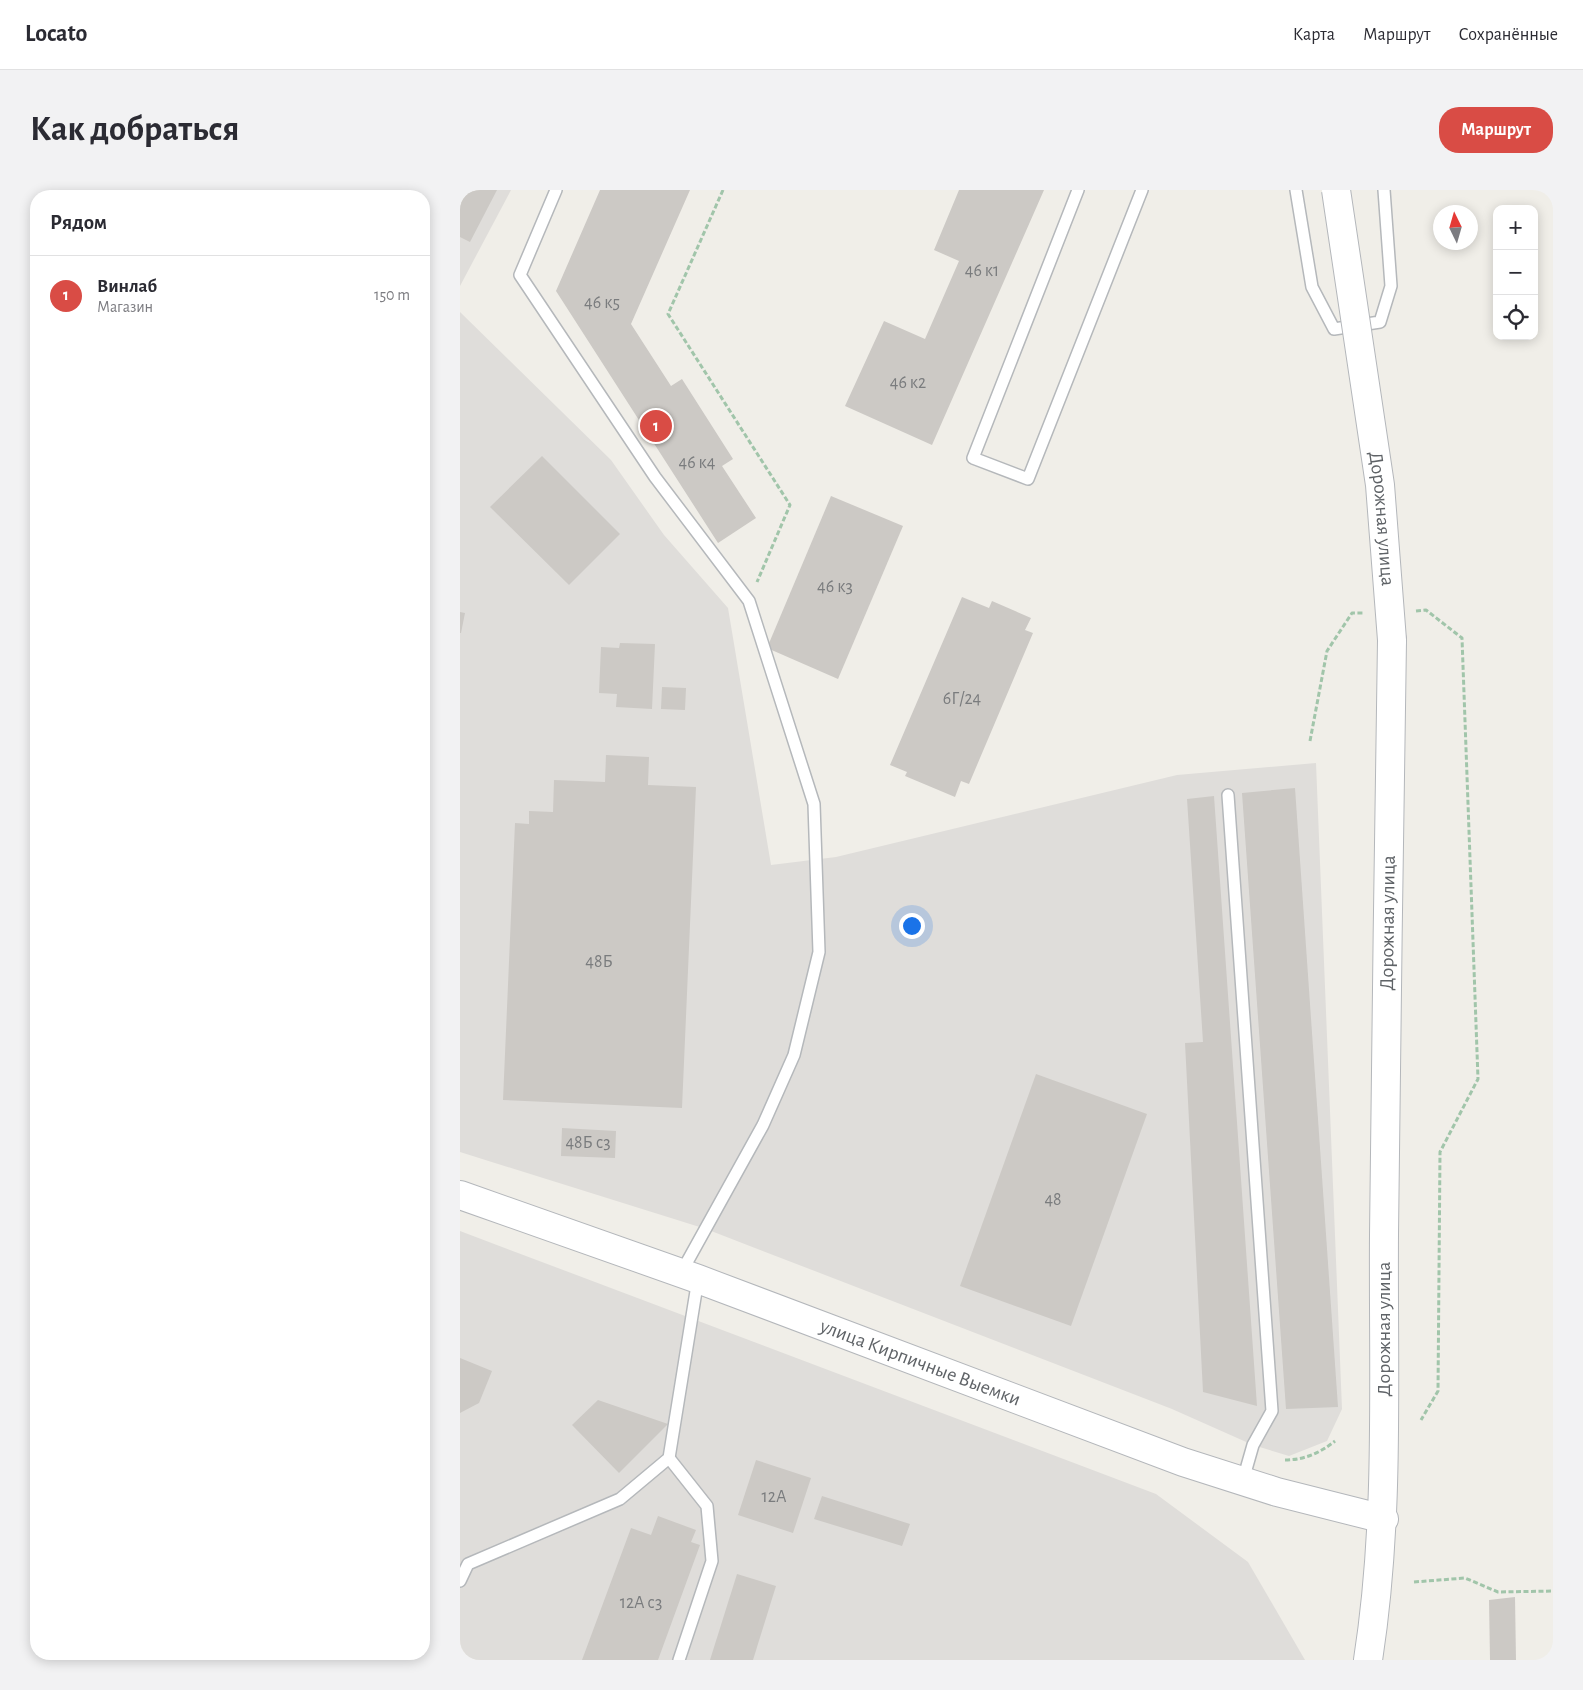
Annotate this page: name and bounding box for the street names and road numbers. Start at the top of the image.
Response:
street label: Дорожная улица [1365,450,1398,587]
street label: Дорожная улица [1377,855,1399,990]
street label: Дорожная улица [1374,1262,1394,1396]
street label: улица Кирпичные Выемки [816,1316,1023,1410]

